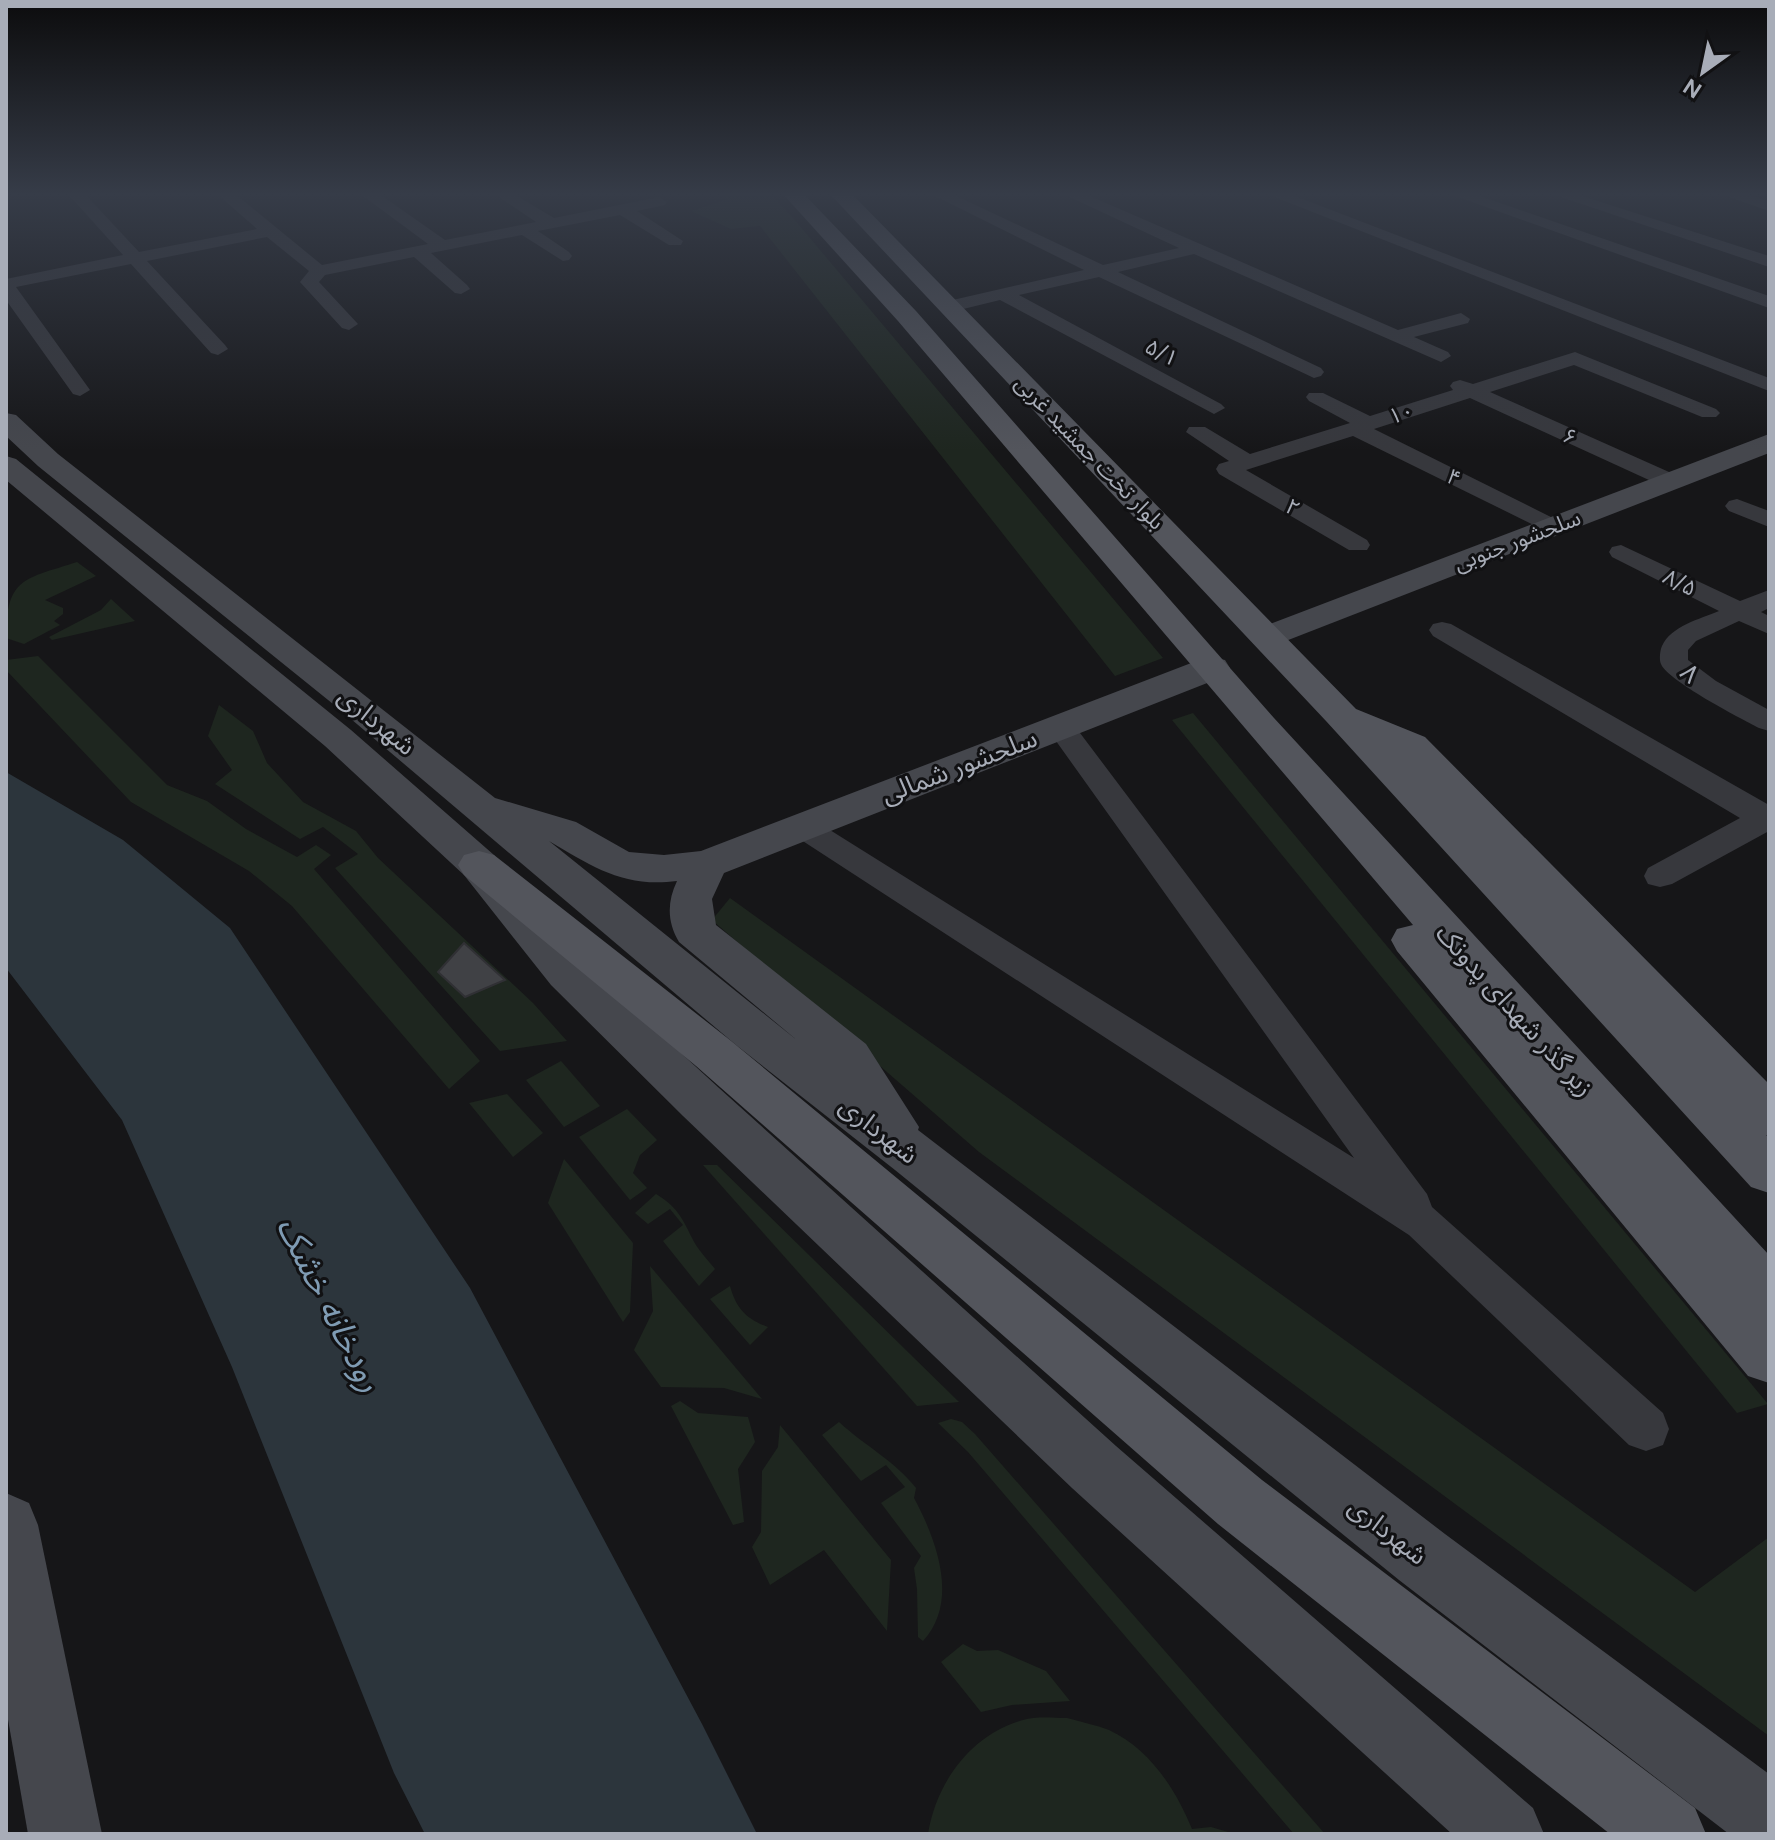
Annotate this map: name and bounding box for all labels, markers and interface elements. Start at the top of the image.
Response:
north arrow [1663,32,1743,112]
text: N [1678,72,1707,105]
street label: ۵/۱ [1140,332,1183,373]
street label: بلوار تخت جمشید غربی [1008,369,1171,536]
street label: ۱۰ [1385,396,1418,431]
street label: ۶ [1558,421,1581,452]
street label: ۴ [1442,462,1466,493]
street label: ۲ [1280,492,1305,523]
street label: سلحشور جنوبی [1449,503,1585,578]
street label: ۸/۵ [1658,562,1701,603]
street label: ۸ [1673,655,1707,691]
street label: شهرداری [331,679,423,763]
street label: سلحشور شمالی [876,721,1042,811]
street label: زیر گذر شهدای پدونک [1428,917,1601,1103]
street label: شهرداری [833,1089,925,1171]
water label: رودخانه خشک [266,1209,393,1400]
street label: شهرداری [1342,1490,1434,1572]

